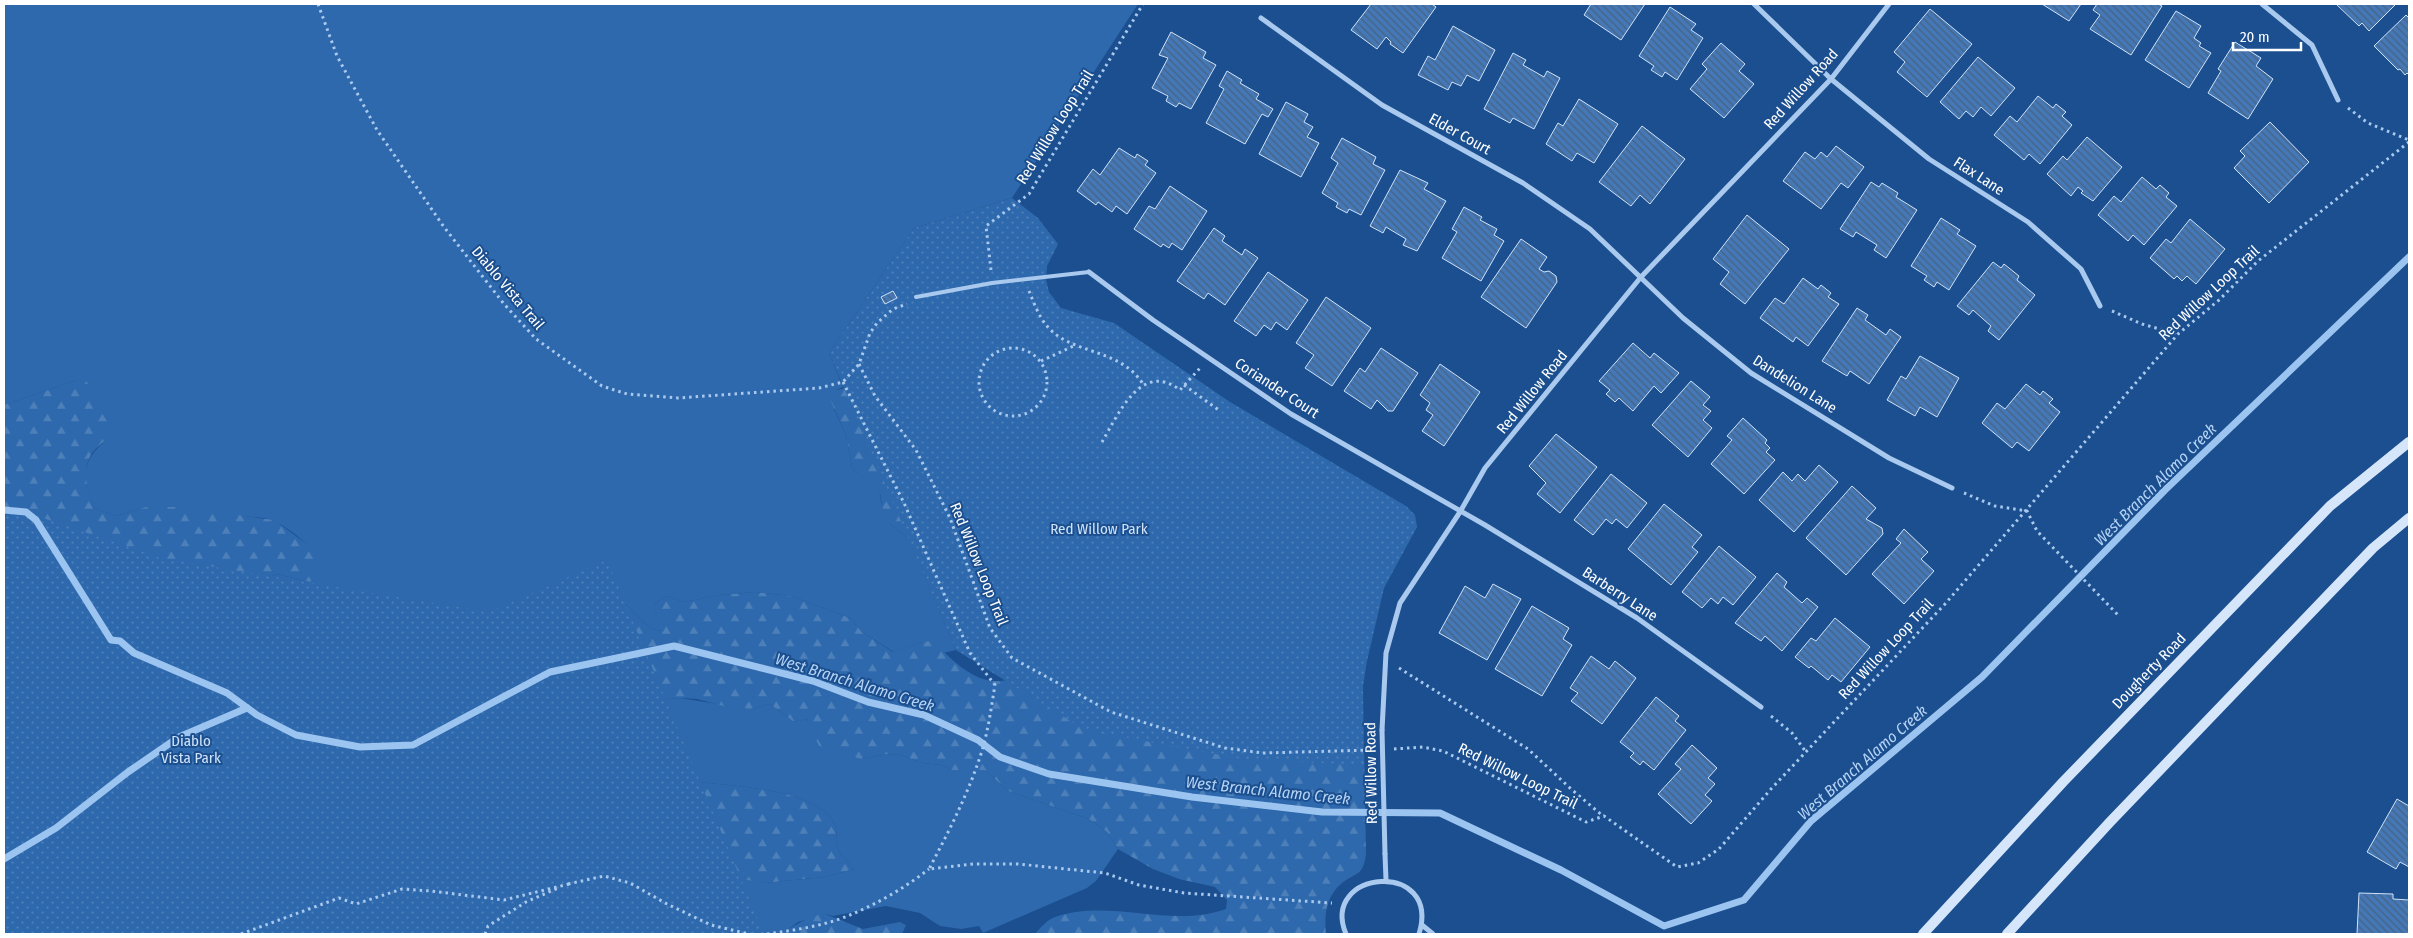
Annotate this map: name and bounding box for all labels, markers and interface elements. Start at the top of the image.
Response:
scale bar [2233,20,2300,52]
text: 20 m [2240,28,2270,46]
street label: Red Willow Road [1760,45,1842,133]
street label: Red Willow Loop Trail [1013,67,1097,187]
street label: Elder Court [1426,110,1494,158]
street label: Flax Lane [1950,153,2008,199]
street label: Red Willow Loop Trail [2155,242,2263,344]
street label: Diablo Vista Trail [468,243,548,333]
street label: Red Willow Road [1493,347,1571,437]
street label: Dandelion Lane [1750,351,1840,417]
street label: Coriander Court [1231,354,1323,422]
water label: West Branch Alamo Creek [2090,419,2221,550]
street label: Red Willow Loop Trail [946,500,1012,628]
park label: Red Willow Park [1050,520,1148,538]
street label: Barberry Lane [1579,563,1661,625]
street label: Red Willow Loop Trail [1835,595,1937,703]
street label: Dougherty Road [2108,629,2190,713]
water label: West Branch Alamo Creek [773,649,937,716]
water label: West Branch Alamo Creek [1794,701,1931,824]
street label: Red Willow Road [1361,722,1381,824]
park label: Diablo Vista Park [161,732,221,767]
street label: Red Willow Loop Trail [1455,739,1581,813]
water label: West Branch Alamo Creek [1185,772,1351,809]

